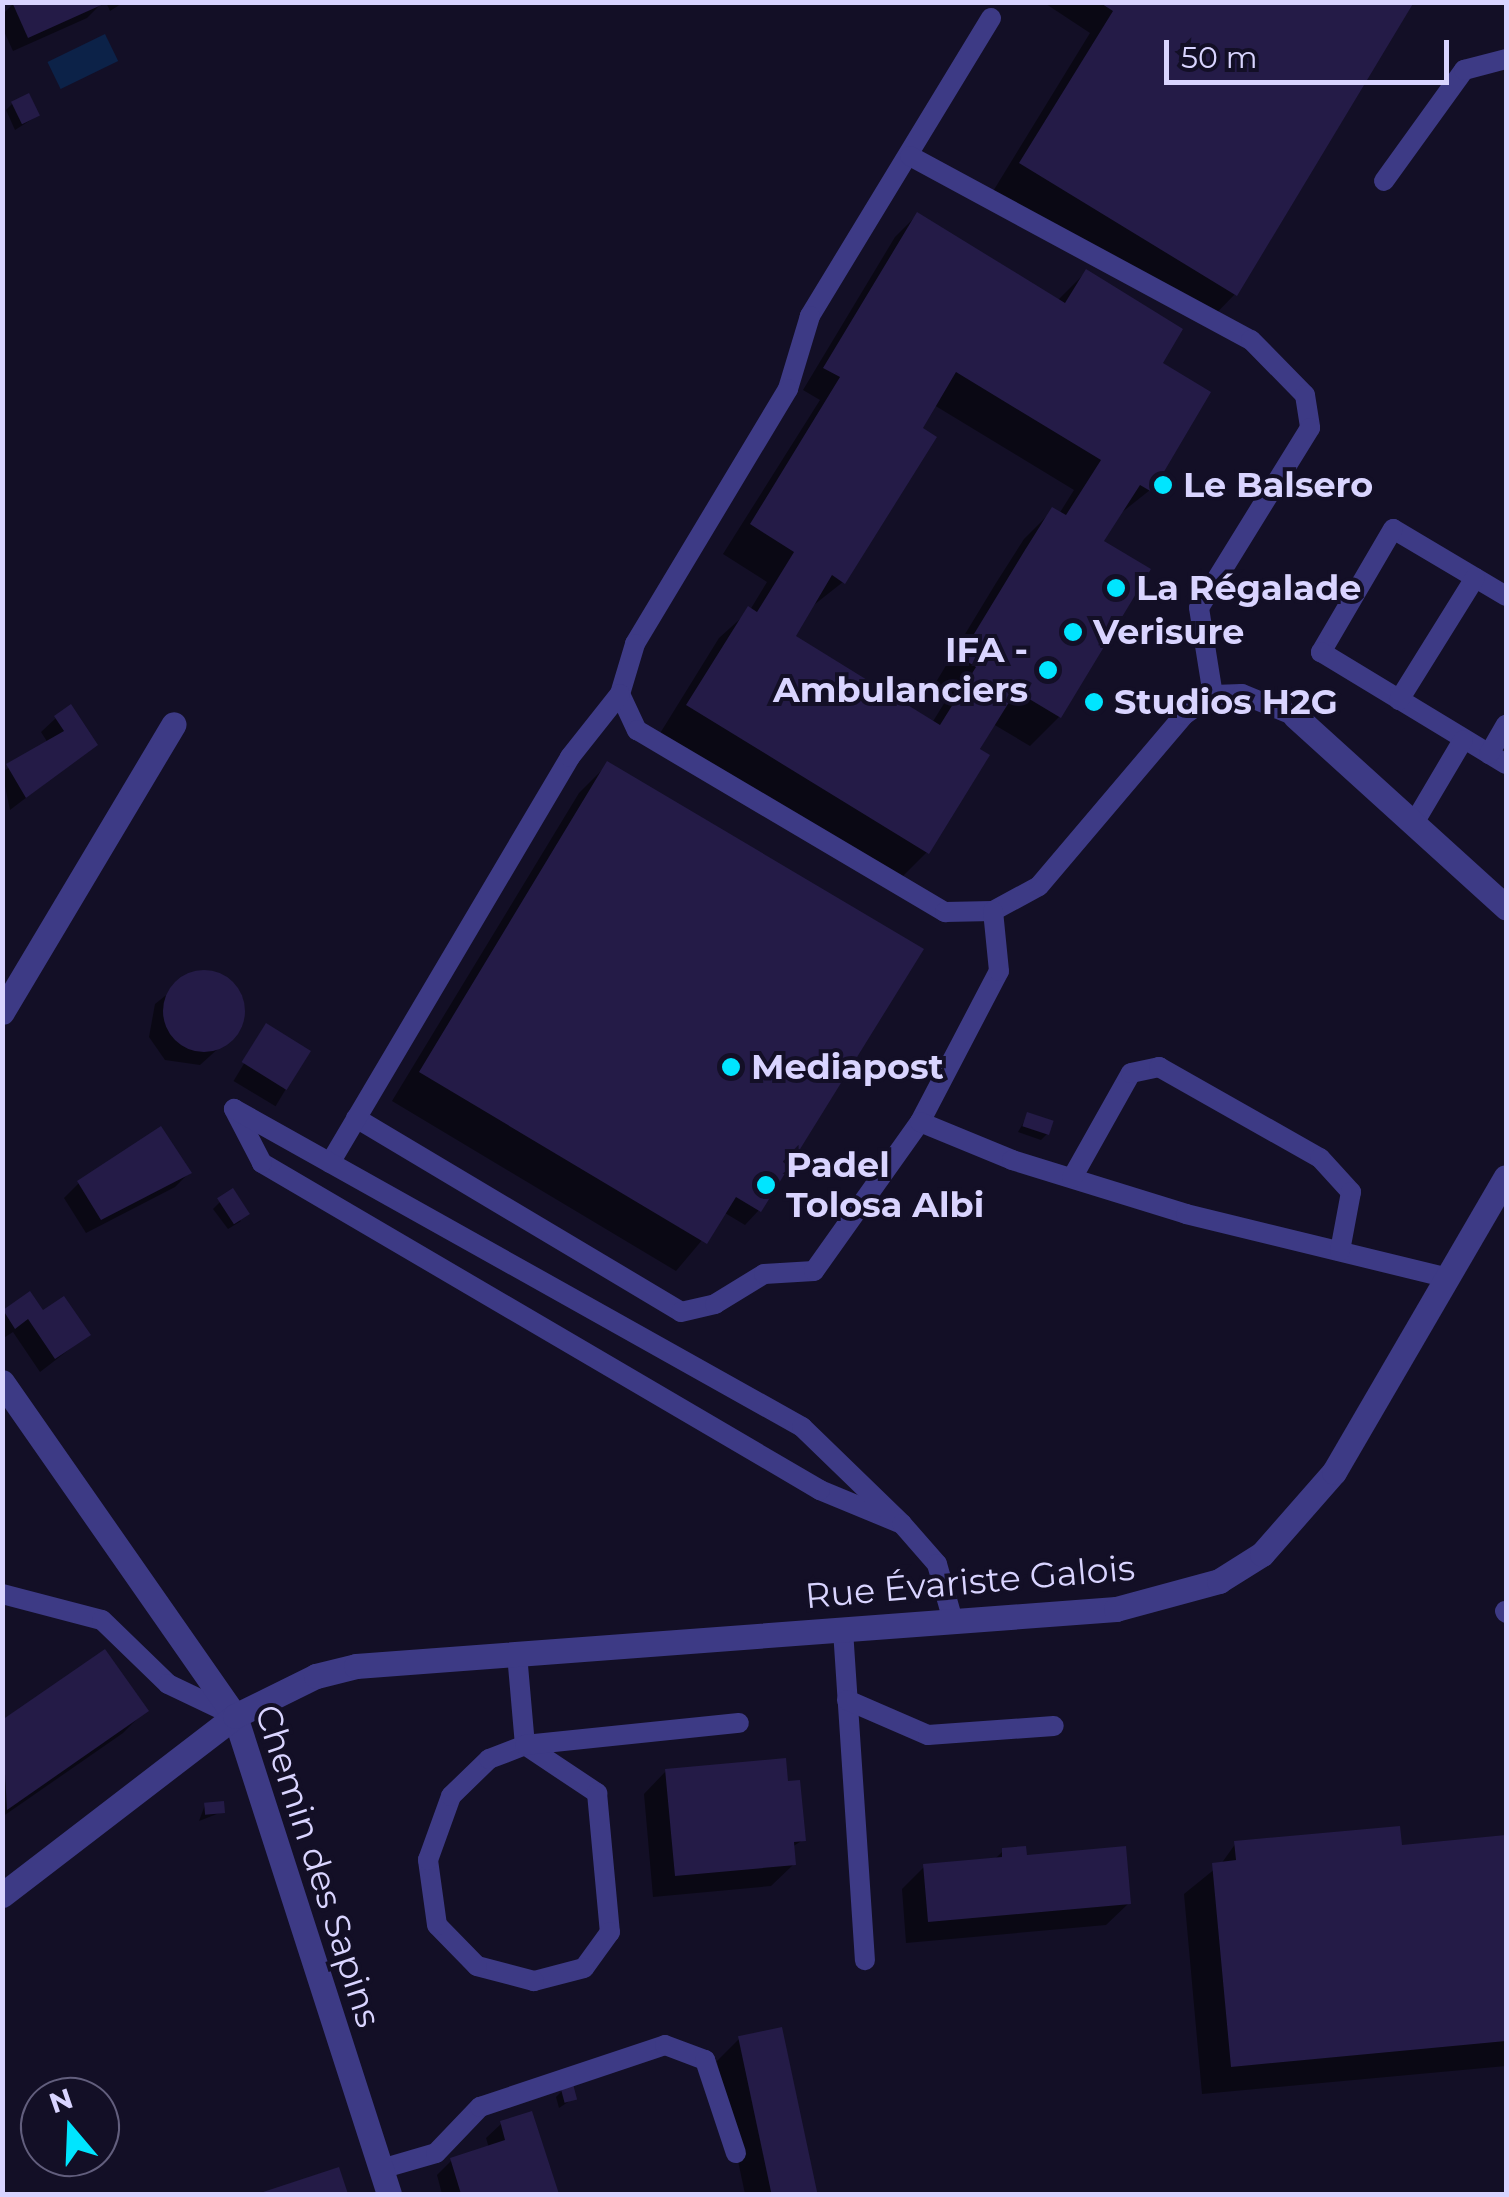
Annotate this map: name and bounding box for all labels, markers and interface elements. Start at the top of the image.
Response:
scale bar [1169,20,1454,82]
text: 50 m [1181,39,1258,76]
place label: Le Balsero [1183,464,1373,506]
marker: Le Balsero [1152,474,1174,496]
place label: La Régalade [1136,567,1361,609]
marker: La Régalade [1105,577,1127,599]
place label: Verisure [1093,611,1244,653]
marker: Verisure [1062,621,1084,643]
place label: IFA - Ambulanciers [773,629,1028,711]
marker: IFA - Ambulanciers [1037,659,1059,681]
place label: Studios H2G [1114,681,1338,723]
marker: Studios H2G [1083,691,1105,713]
place label: Mediapost [751,1046,944,1088]
marker: Mediapost [720,1056,742,1078]
place label: Padel Tolosa Albi [786,1144,984,1226]
marker: Padel Tolosa Albi [755,1174,777,1196]
street label: Rue Évariste Galois [803,1547,1137,1617]
street label: Chemin des Sapins [246,1700,390,2032]
north arrow [20,2077,120,2177]
text: N [45,2081,77,2120]

